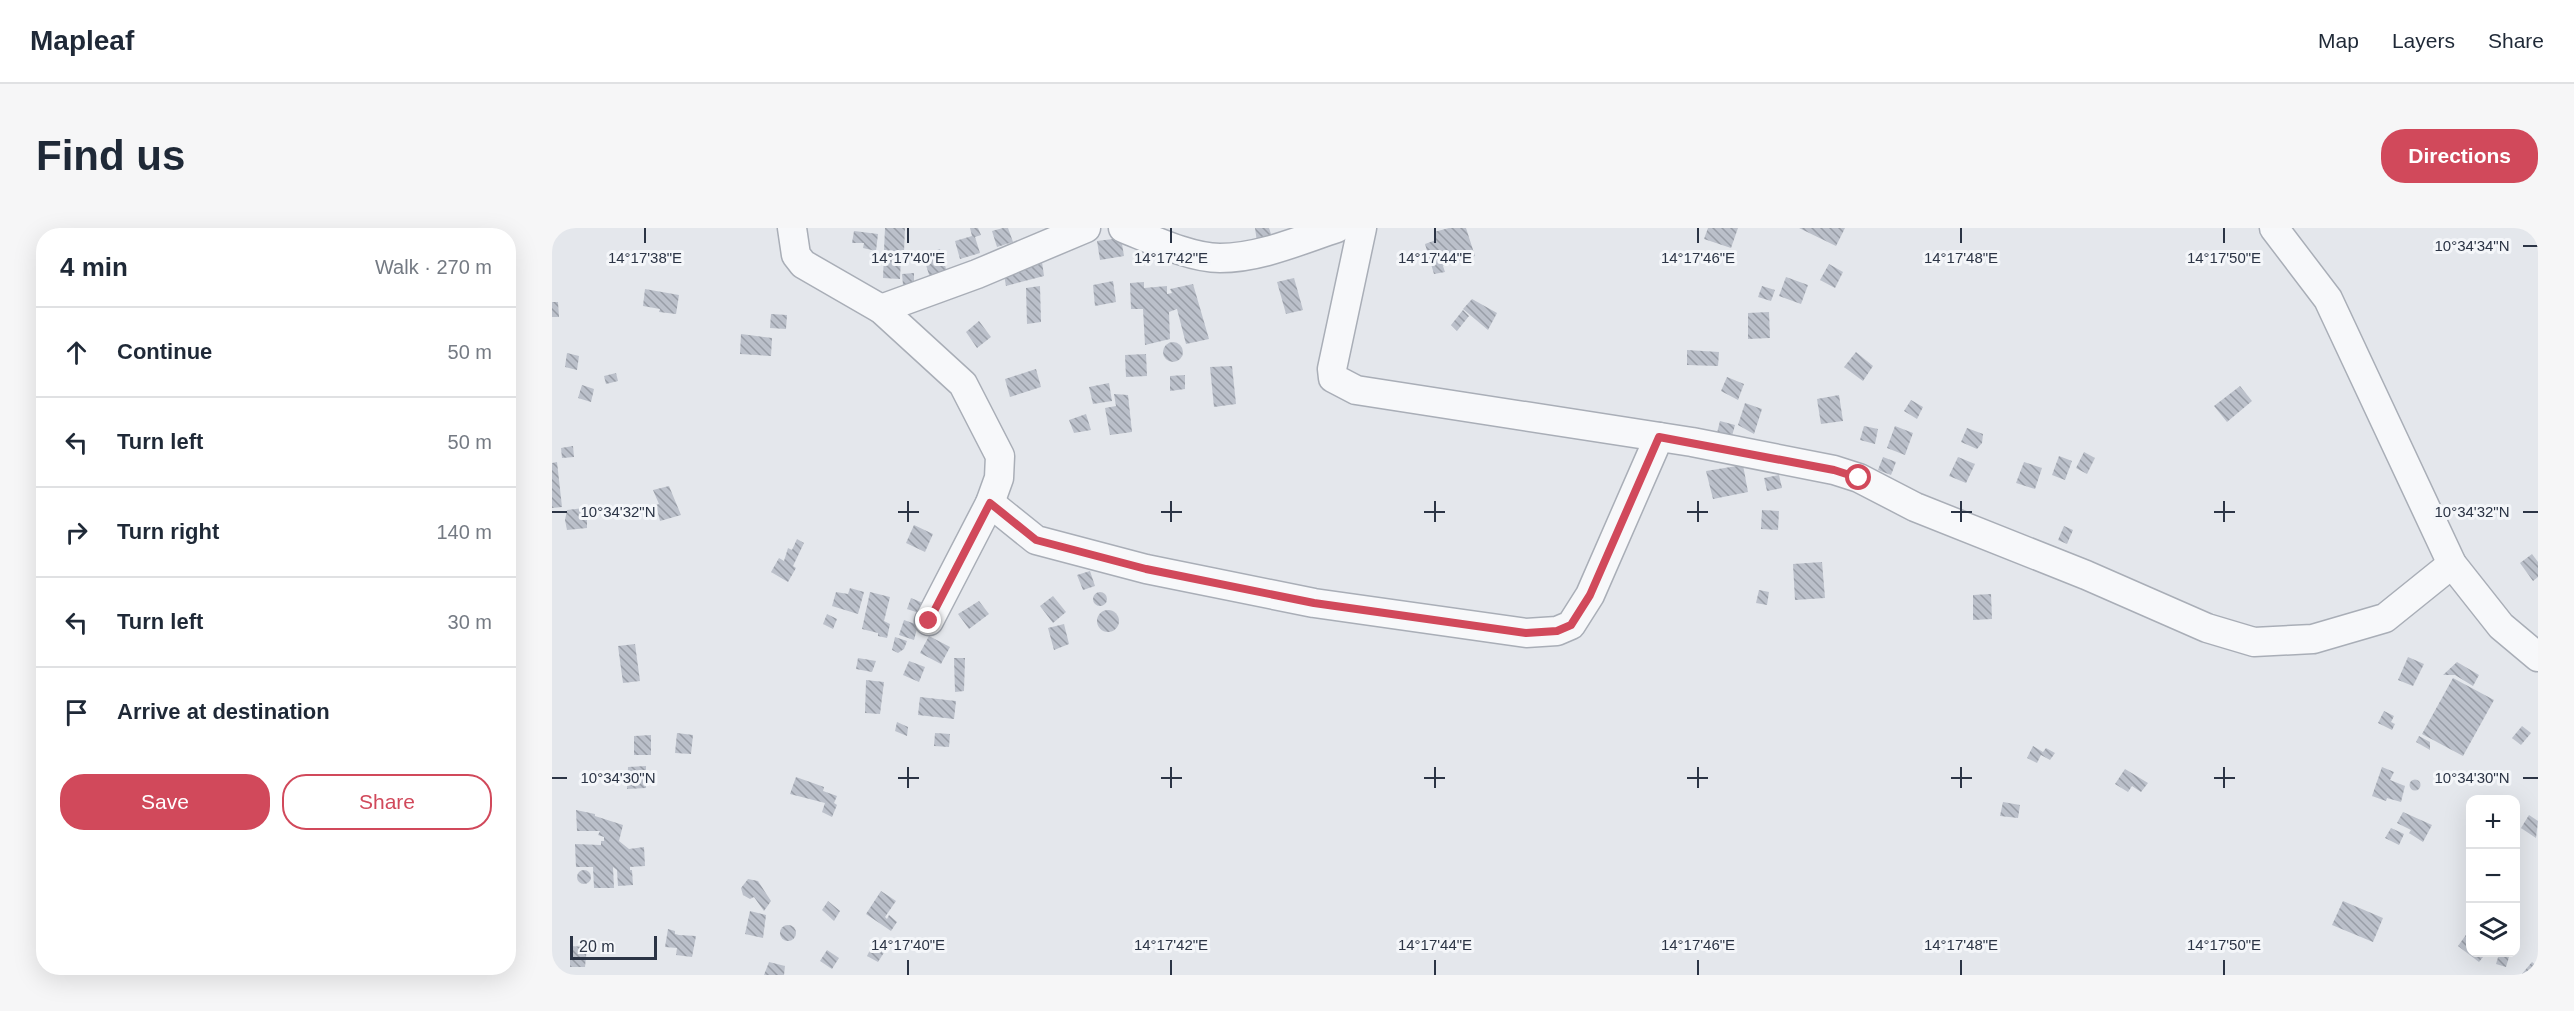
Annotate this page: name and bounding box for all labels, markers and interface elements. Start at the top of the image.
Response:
text: Mapleaf [30,25,134,56]
text: Map [2318,29,2359,52]
text: Layers [2392,29,2455,52]
text: Share [2488,29,2544,52]
button: Directions [2381,129,2538,183]
text: Find us [36,132,185,179]
text: 10°34'34"N [2434,237,2510,254]
text: 14°17'38"E [608,249,682,266]
text: 14°17'40"E [871,249,945,266]
text: 14°17'42"E [1134,249,1208,266]
text: 14°17'44"E [1398,249,1472,266]
text: 14°17'46"E [1661,249,1735,266]
text: 14°17'48"E [1924,249,1998,266]
text: 14°17'50"E [2187,249,2261,266]
text: 4 min [60,252,128,282]
text: Walk · 270 m [375,256,492,278]
icon: ahead [60,336,93,369]
text: Continue [117,339,212,364]
text: 50 m [448,341,492,363]
icon: left [60,426,93,459]
text: Turn left [117,429,203,454]
text: 50 m [448,431,492,453]
route start [1845,464,1871,490]
text: 10°34'32"N [580,503,656,520]
text: 10°34'32"N [2434,503,2510,520]
icon: right [60,516,93,549]
text: Turn right [117,519,219,544]
text: 140 m [436,521,492,543]
icon: left [60,606,93,639]
route end [915,607,941,633]
text: Turn left [117,609,203,634]
text: 30 m [448,611,492,633]
icon: arrive [60,696,93,729]
text: Arrive at destination [117,699,330,724]
text: 10°34'30"N [580,769,656,786]
text: 10°34'30"N [2434,769,2510,786]
button: Save [60,774,270,830]
button: Share [282,774,492,830]
map controls [2466,795,2520,957]
button: + [2466,795,2520,849]
button: − [2466,849,2520,903]
button: layers [2466,903,2520,957]
scale bar [570,933,657,960]
text: 14°17'40"E [871,936,945,953]
text: 14°17'42"E [1134,936,1208,953]
text: 14°17'44"E [1398,936,1472,953]
text: 14°17'46"E [1661,936,1735,953]
text: 14°17'48"E [1924,936,1998,953]
text: 14°17'50"E [2187,936,2261,953]
text: 20 m [579,938,615,955]

